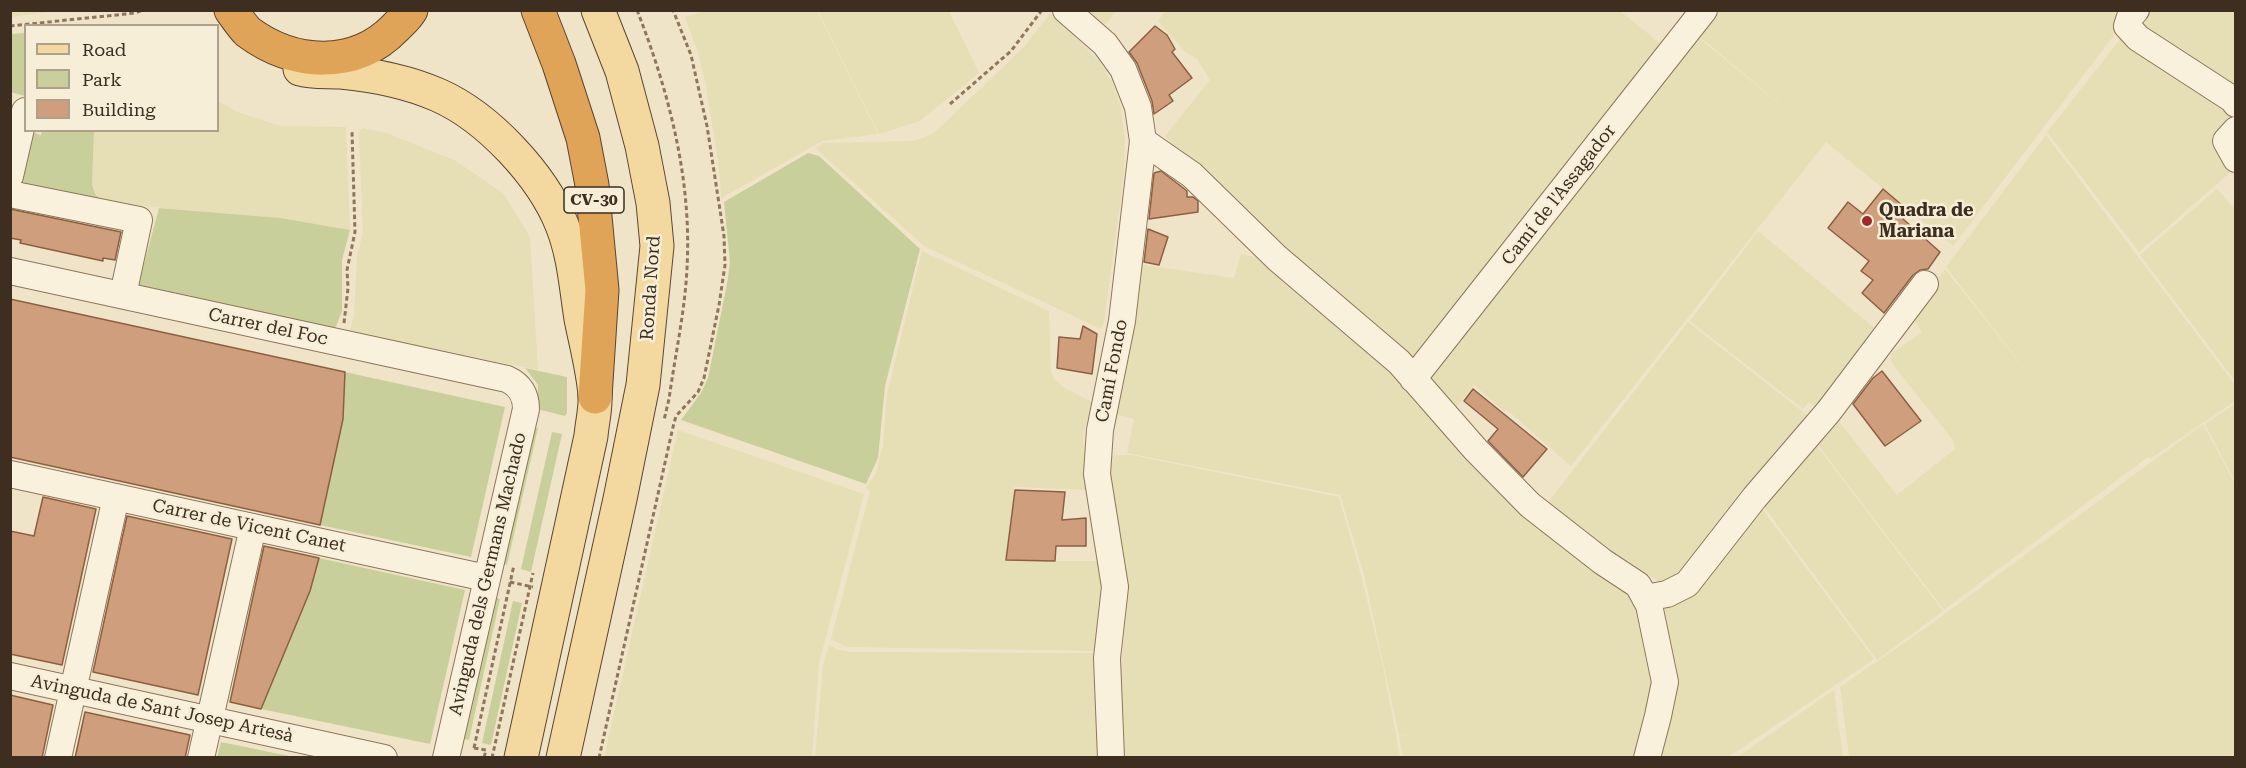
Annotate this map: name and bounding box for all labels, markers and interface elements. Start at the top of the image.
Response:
legend [24,24,219,132]
text: Road [82,39,126,60]
text: Park [82,69,122,90]
text: Building [82,99,156,120]
street label: Camí de l'Assagador [1497,120,1621,270]
road number: CV-30 [564,187,624,213]
place label: Quadra de Mariana [1879,200,1974,242]
marker: Quadra de Mariana [1860,214,1874,228]
street label: Ronda Nord [637,235,665,341]
street label: Carrer del Foc [206,304,330,350]
street label: Camí Fondo [1091,318,1133,424]
street label: Avinguda dels Germans Machado [445,430,531,718]
street label: Carrer de Vicent Canet [150,495,348,557]
street label: Avinguda de Sant Josep Artesà [29,671,295,747]

